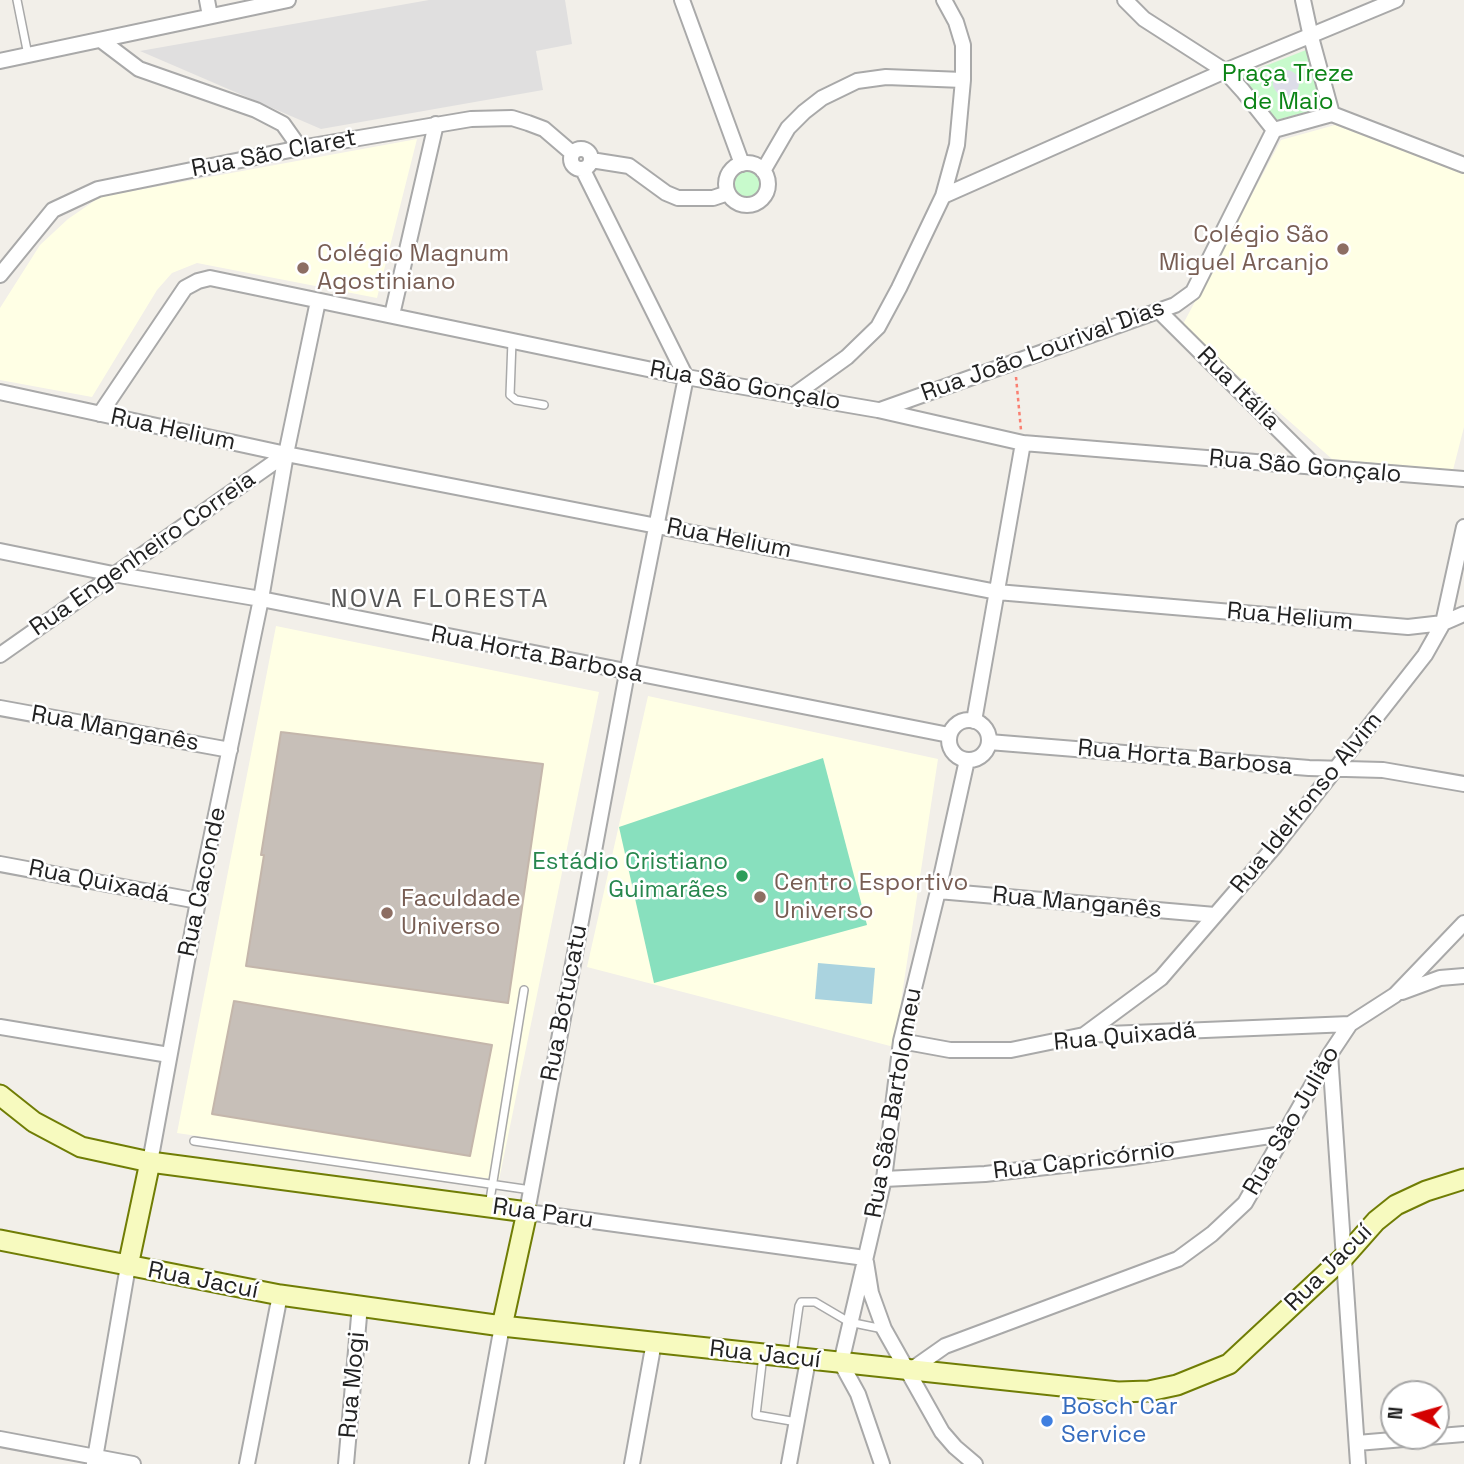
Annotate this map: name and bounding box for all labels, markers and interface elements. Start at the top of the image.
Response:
park label: Praça Treze de Maio [1222,60,1354,116]
street label: Rua São Claret [189,124,359,184]
place label: Colégio São Miguel Arcanjo [1159,221,1329,277]
place label: Colégio Magnum Agostiniano [317,240,509,296]
marker: Colégio São Miguel Arcanjo [1335,241,1351,257]
marker: Colégio Magnum Agostiniano [295,260,311,276]
street label: Rua João Lourival Dias [917,294,1169,408]
street label: Rua Itália [1190,341,1286,437]
street label: Rua São Gonçalo [647,355,843,417]
street label: Rua Helium [108,403,238,457]
street label: Rua São Gonçalo [1207,444,1403,490]
street label: Rua Engenheiro Correia [25,465,261,643]
street label: Rua Helium [664,513,794,565]
district label: NOVA FLORESTA [332,584,548,616]
street label: Rua Helium [1226,597,1354,637]
street label: Rua Horta Barbosa [428,620,646,690]
street label: Rua Manganês [29,700,201,758]
street label: Rua Idelfonso Alvim [1225,707,1389,899]
street label: Rua Horta Barbosa [1076,734,1294,782]
street label: Rua Caconde [173,805,233,959]
place label: Estádio Cristiano Guimarães [532,848,728,904]
street label: Rua Quixadá [26,854,172,910]
marker: Estádio Cristiano Guimarães [734,868,750,884]
place label: Centro Esportivo Universo [774,869,968,925]
street label: Rua Manganês [991,881,1163,925]
place label: Faculdade Universo [401,885,521,941]
marker: Centro Esportivo Universo [752,889,768,905]
marker: Faculdade Universo [379,905,395,921]
street label: Rua Botucatu [536,922,594,1084]
street label: Rua São Bartolomeu [860,986,928,1220]
street label: Rua Quixadá [1052,1016,1198,1058]
street label: Rua São Julião [1238,1041,1346,1201]
street label: Rua Capricórnio [991,1136,1177,1186]
street label: Rua Paru [491,1193,595,1235]
street label: Rua Jacuí [1279,1218,1379,1318]
street label: Rua Jacuí [145,1256,261,1306]
street label: Rua Mogi [334,1331,372,1439]
street label: Rua Jacuí [708,1335,822,1375]
north arrow [1380,1380,1450,1450]
place label: Bosch Car Service [1061,1393,1178,1449]
text: N [1383,1406,1409,1421]
marker: Bosch Car Service [1039,1413,1055,1429]

